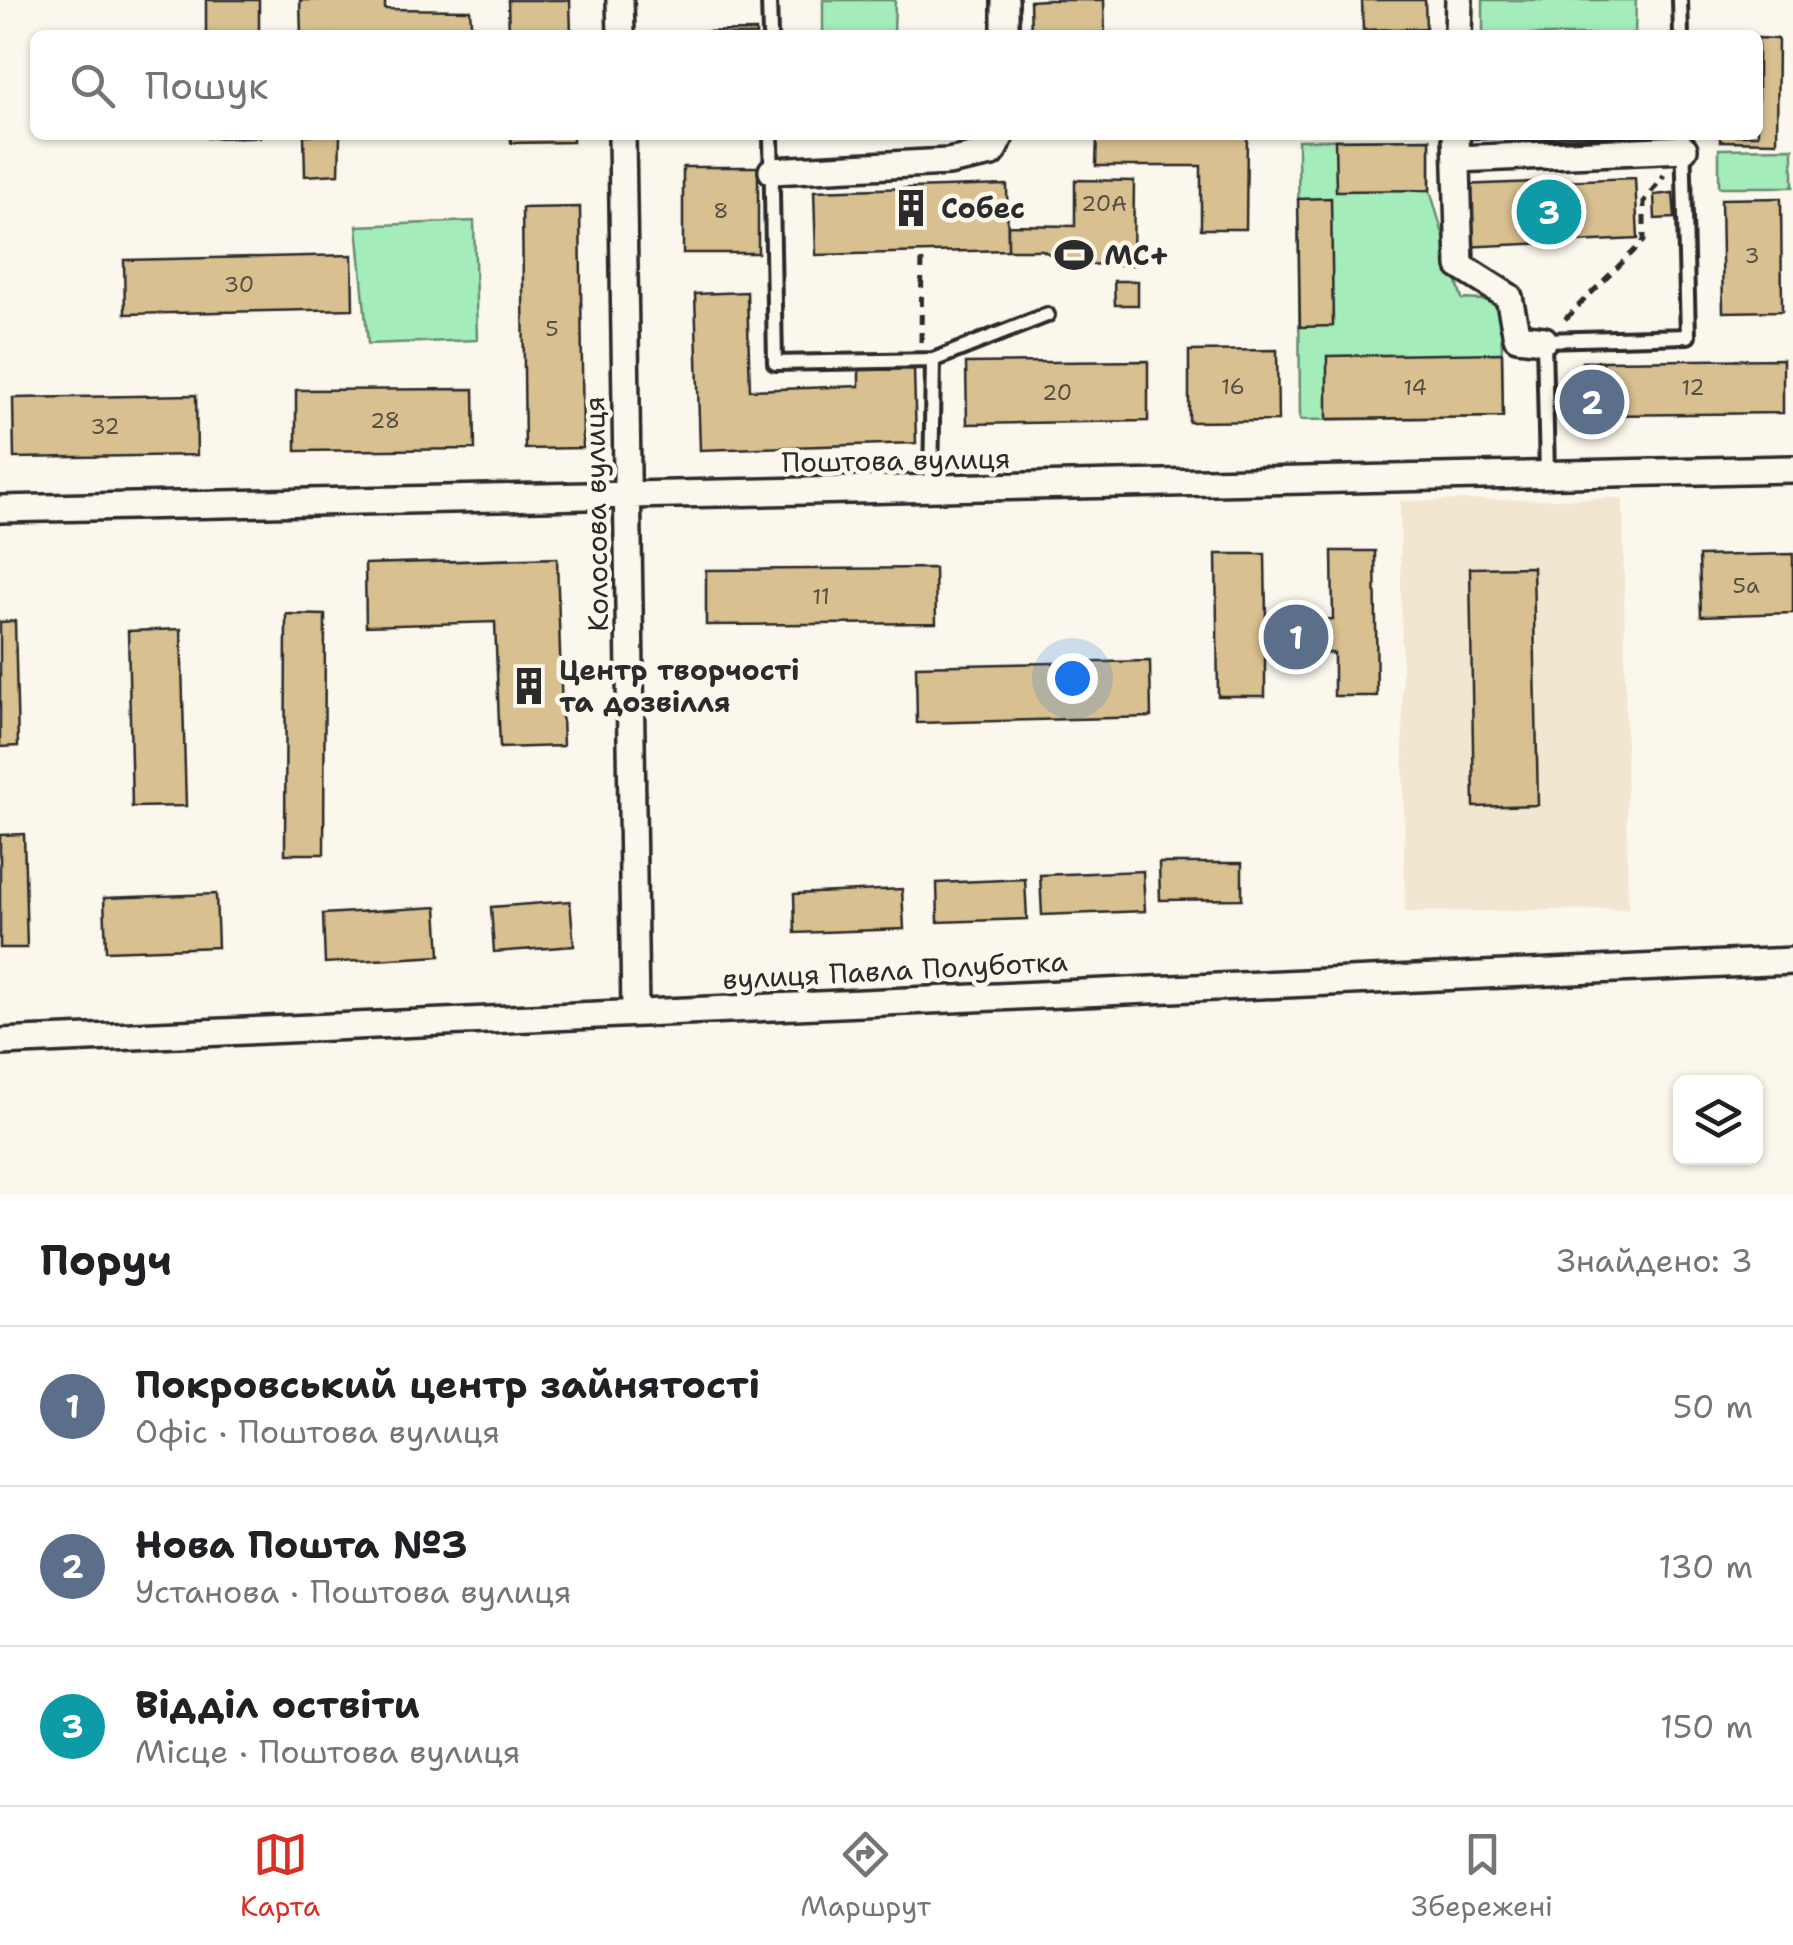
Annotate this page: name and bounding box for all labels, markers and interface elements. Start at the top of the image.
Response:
search box [30,30,1763,140]
icon: search [65,58,120,113]
text: Пошук [145,60,268,111]
pin: 3 [1516,174,1582,250]
building icon: Собес [890,187,932,229]
place label: Собес [941,189,1025,227]
house number: 20А [1081,189,1127,218]
house number: 8 [713,196,729,225]
sports icon: МС+ [1053,234,1095,276]
place label: МС+ [1104,236,1169,274]
house number: 3 [1744,241,1760,270]
house number: 30 [224,270,254,299]
house number: 5 [545,314,559,343]
pin: 2 [1560,364,1624,440]
house number: 16 [1221,372,1245,401]
house number: 14 [1403,373,1427,402]
house number: 12 [1681,373,1705,402]
house number: 20 [1042,378,1072,407]
street label: Колосова вулиця [575,396,617,632]
house number: 28 [370,406,400,435]
house number: 32 [90,412,120,441]
street label: Поштова вулиця [781,439,1011,481]
house number: 5а [1732,571,1760,600]
house number: 11 [812,582,830,611]
pin: 1 [1264,600,1328,674]
place label: Центр творчості та дозвілля [559,651,800,721]
your location [1047,653,1098,704]
building icon: Центр творчості та дозвілля [508,665,550,707]
street label: вулиця Павла Полуботка [721,942,1069,998]
map controls [1673,1075,1763,1165]
button: layers [1673,1075,1763,1165]
text: Поруч [40,1232,172,1288]
text: Знайдено: 3 [1557,1239,1753,1282]
text: Покровський центр зайнятості [135,1359,760,1410]
text: 1 [65,1385,80,1428]
text: 50 m [1673,1385,1753,1428]
text: Офіс · Поштова вулиця [135,1410,500,1453]
text: Нова Пошта №3 [135,1519,468,1570]
text: 2 [61,1545,84,1588]
text: 130 m [1658,1545,1753,1588]
text: Установа · Поштова вулиця [135,1570,572,1613]
text: Відділ оствіти [135,1679,420,1730]
text: 3 [61,1705,84,1748]
text: 150 m [1660,1705,1753,1748]
text: Місце · Поштова вулиця [135,1730,521,1773]
tab: Карта [240,1827,320,1925]
tab: Маршрут [800,1827,931,1925]
tab: Збережені [1411,1827,1553,1925]

